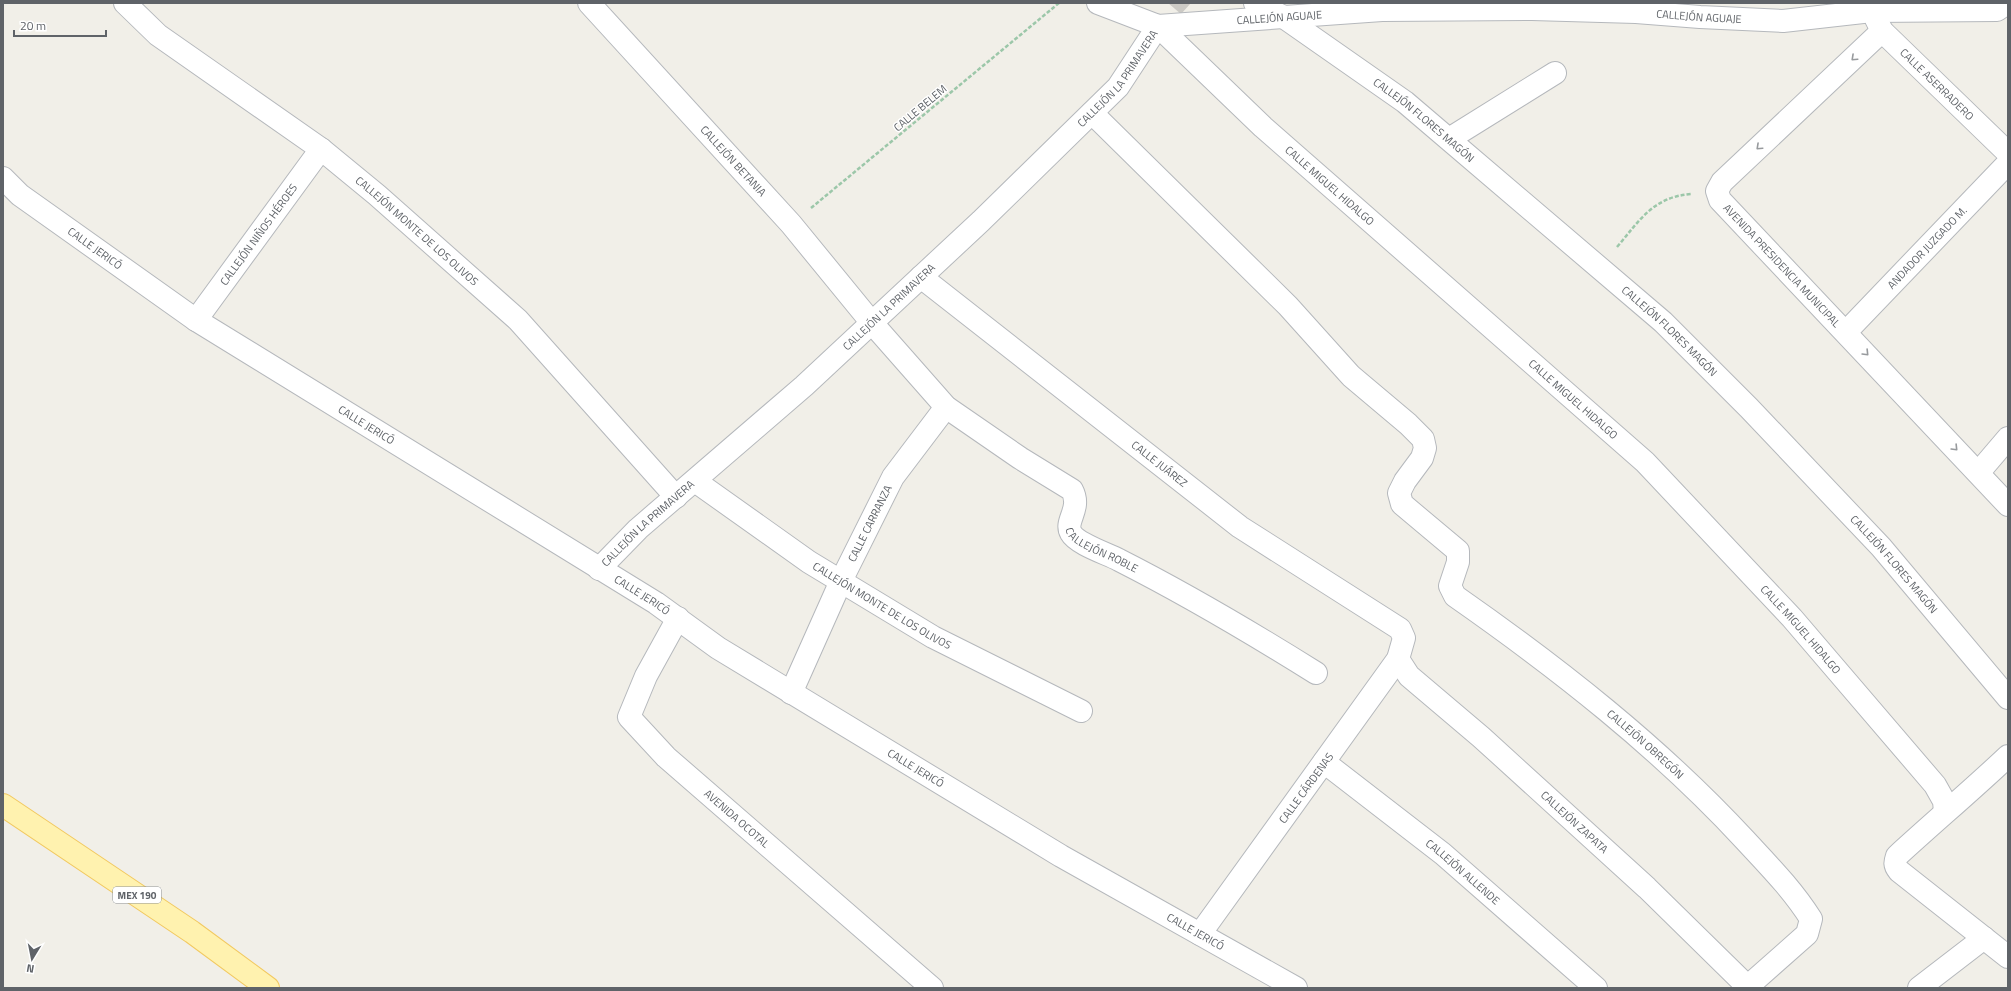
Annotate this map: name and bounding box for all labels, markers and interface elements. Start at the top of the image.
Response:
street label: CALLEJÓN AGUAJE [1236,6,1323,28]
street label: CALLEJÓN AGUAJE [1656,6,1742,27]
scale bar [14,12,106,38]
text: 20 m [20,16,46,35]
street label: CALLEJÓN LA PRIMAVERA [1074,26,1162,131]
street label: CALLE ASERRADERO [1896,45,1978,124]
one-way arrow [1851,53,1859,61]
street label: CALLEJÓN FLORES MAGÓN [1370,74,1478,166]
street label: CALLE BELEM [890,81,950,135]
street label: CALLEJÓN BETANIA [697,122,770,200]
street label: CALLE MIGUEL HIDALGO [1282,142,1378,229]
one-way arrow [1756,142,1764,150]
street label: CALLEJÓN MONTE DE LOS OLIVOS [352,172,482,289]
street label: CALLEJÓN NIÑOS HÉROES [216,180,301,289]
street label: AVENIDA PRESIDENCIA MUNICIPAL [1720,200,1845,331]
street label: ANDADOR JUZGADO M. [1883,203,1970,292]
street label: CALLE JERICÓ [64,223,126,273]
street label: CALLEJÓN LA PRIMAVERA [839,259,939,354]
street label: CALLEJÓN FLORES MAGÓN [1618,282,1721,380]
one-way arrow [1861,348,1869,356]
street label: CALLE MIGUEL HIDALGO [1525,356,1621,443]
street label: CALLE JERICÓ [335,401,398,448]
street label: CALLE JUÁREZ [1128,437,1191,491]
one-way arrow [1951,443,1958,450]
street label: CALLEJÓN LA PRIMAVERA [598,476,698,570]
street label: CALLE CARRANZA [844,482,896,565]
street label: CALLEJÓN FLORES MAGÓN [1847,511,1942,617]
street label: CALLEJÓN ROBLE [1061,525,1141,576]
street label: CALLEJÓN MONTE DE LOS OLIVOS [810,558,954,653]
street label: CALLE JERICÓ [611,571,673,619]
street label: CALLE MIGUEL HIDALGO [1757,581,1844,677]
street label: CALLEJÓN OBREGÓN [1603,706,1687,782]
street label: CALLE JERICÓ [885,745,947,791]
street label: CALLE CÁRDENAS [1275,749,1337,827]
street label: AVENIDA OCOTAL [701,786,774,852]
street label: CALLEJÓN ZAPATA [1537,787,1612,857]
street label: CALLEJÓN ALLENDE [1422,835,1503,908]
road number: MEX 190 [113,887,161,903]
street label: CALLE JERICÓ [1164,909,1227,954]
north arrow [12,939,52,979]
text: N [25,960,35,977]

